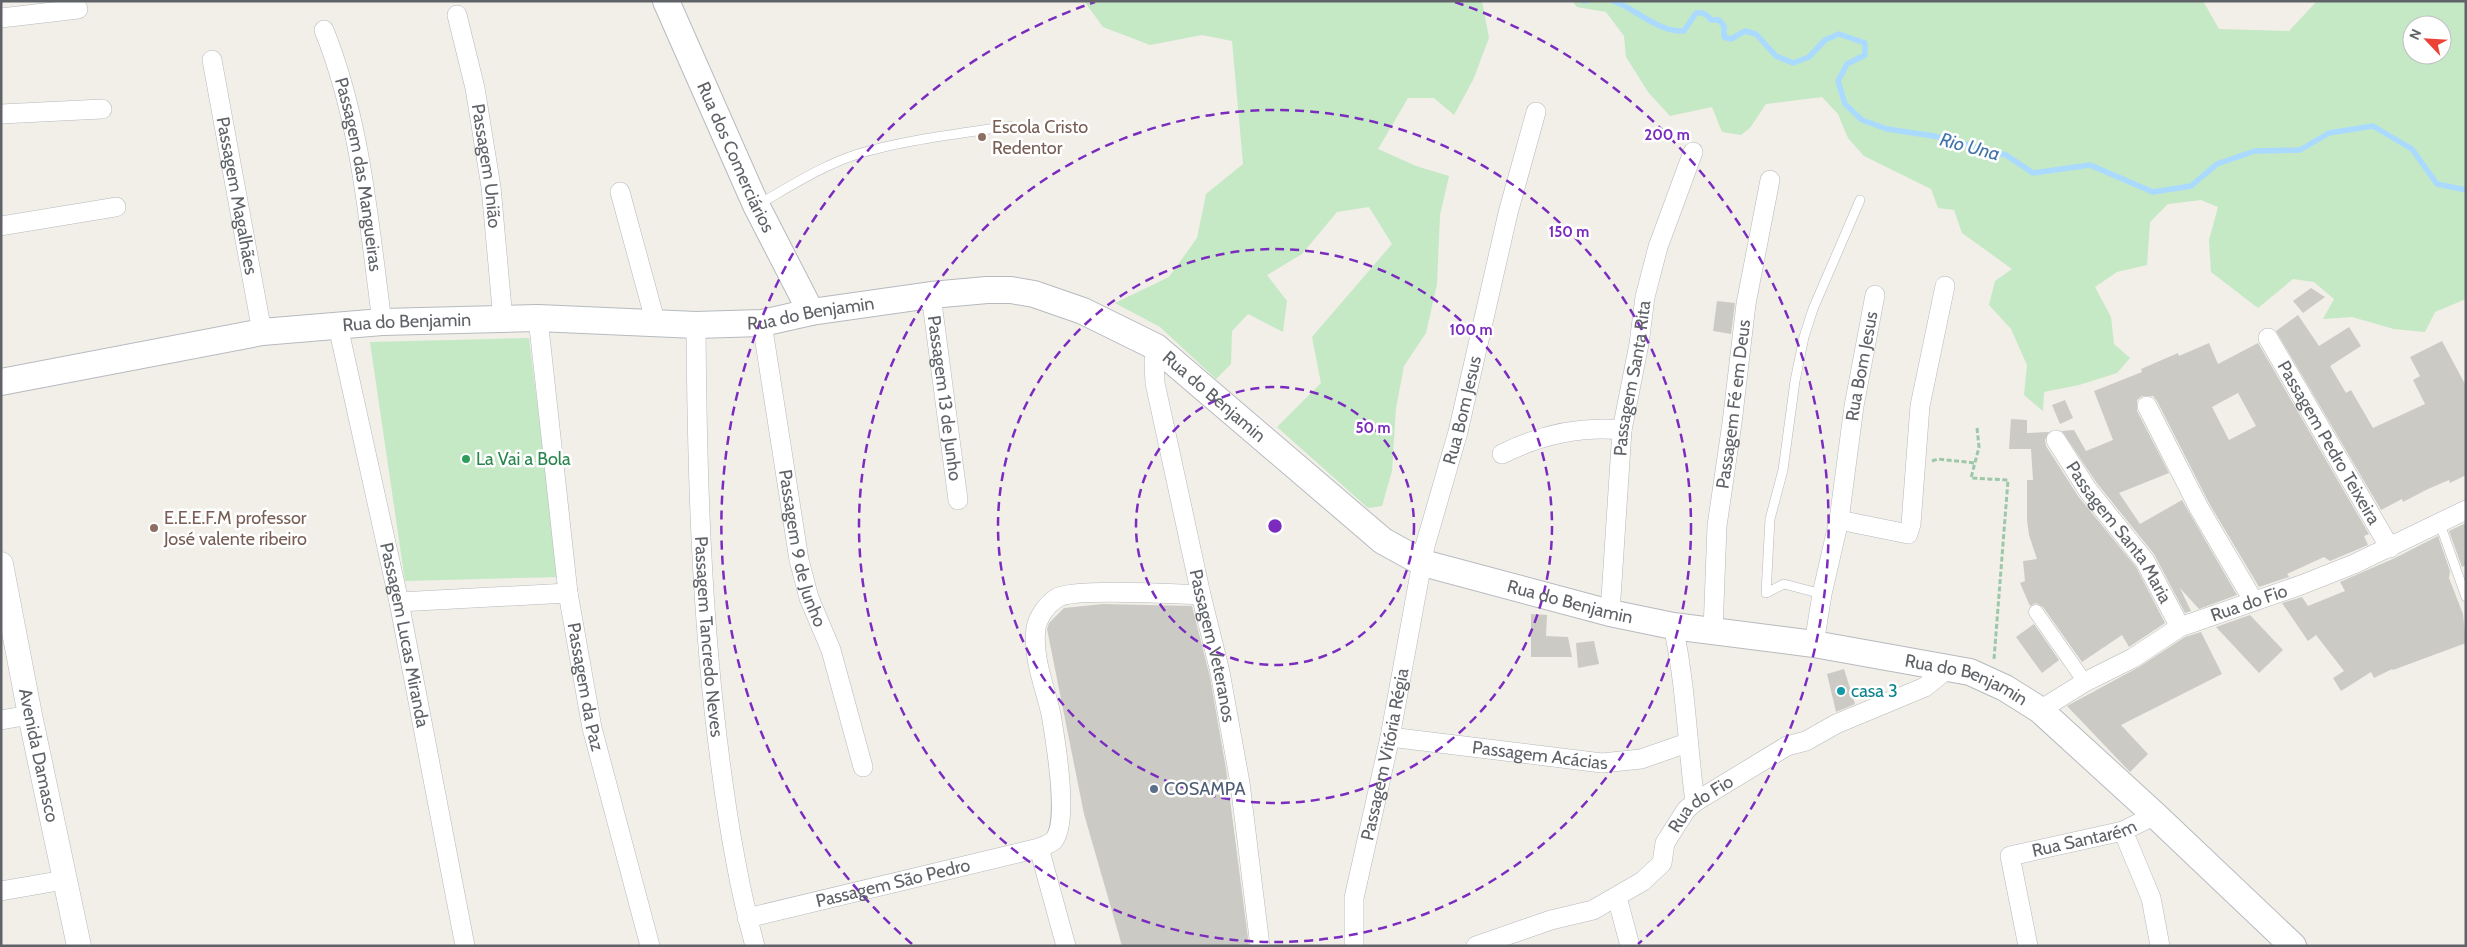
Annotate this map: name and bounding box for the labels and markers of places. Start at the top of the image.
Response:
place label: Escola Cristo Redentor [992,116,1088,159]
marker: Escola Cristo Redentor [976,131,988,143]
place label: La Vai a Bola [476,448,571,470]
marker: La Vai a Bola [460,453,472,465]
place label: E.E.E.F.M professor José valente ribeiro [163,507,307,550]
centre of rings [1266,517,1284,535]
marker: E.E.E.F.M professor José valente ribeiro [148,522,160,534]
place label: casa 3 [1851,680,1898,702]
marker: casa 3 [1835,685,1847,697]
place label: COSAMPA [1164,778,1246,800]
marker: COSAMPA [1148,783,1160,795]

